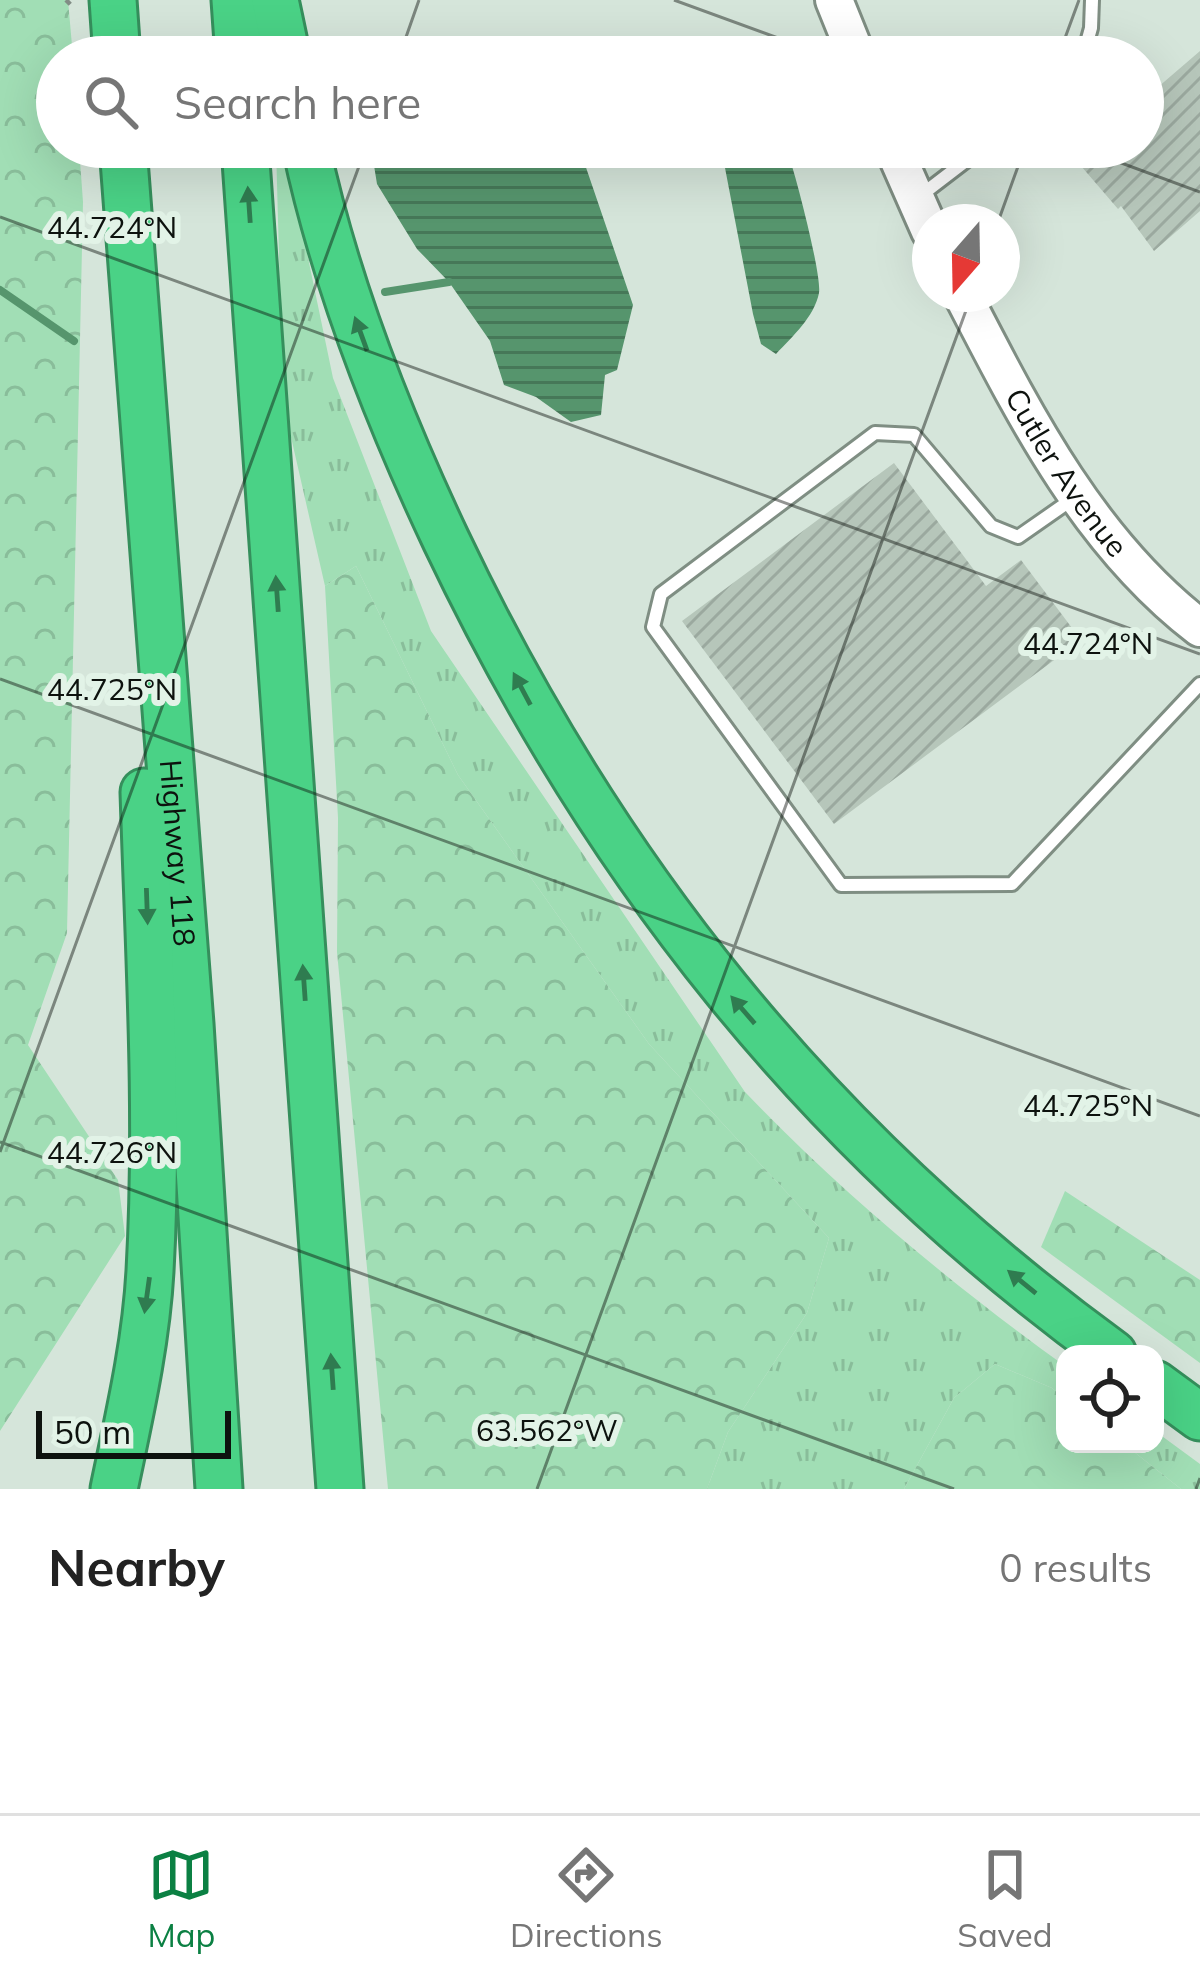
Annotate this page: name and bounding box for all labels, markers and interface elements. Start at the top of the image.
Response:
search box [36,36,1164,168]
icon: search [78,69,144,135]
text: Search here [174,74,421,130]
one-way arrow [240,186,259,223]
north arrow [912,204,1020,312]
text: 44.724°N [47,208,177,246]
one-way arrow [351,316,370,352]
street label: Cutler Avenue [997,381,1136,564]
one-way arrow [267,575,286,612]
text: 44.724°N [1023,624,1153,662]
text: 44.725°N [47,670,177,708]
one-way arrow [512,672,533,707]
street label: Highway 118 [152,758,204,948]
one-way arrow [138,888,157,926]
one-way arrow [295,964,314,1001]
one-way arrow [730,995,756,1025]
text: 44.725°N [1023,1086,1153,1124]
text: 44.726°N [47,1133,177,1171]
one-way arrow [1006,1269,1037,1295]
one-way arrow [137,1277,156,1315]
map controls [1056,1345,1164,1453]
button: locate [1056,1345,1164,1453]
one-way arrow [322,1353,341,1390]
scale bar [36,1405,231,1458]
text: 50 m [54,1411,131,1452]
text: 63.562°W [476,1411,618,1449]
text: Nearby [48,1535,225,1599]
text: 0 results [999,1543,1152,1592]
tab: Map [147,1842,215,1955]
tab: Directions [510,1842,663,1955]
tab: Saved [957,1842,1053,1955]

